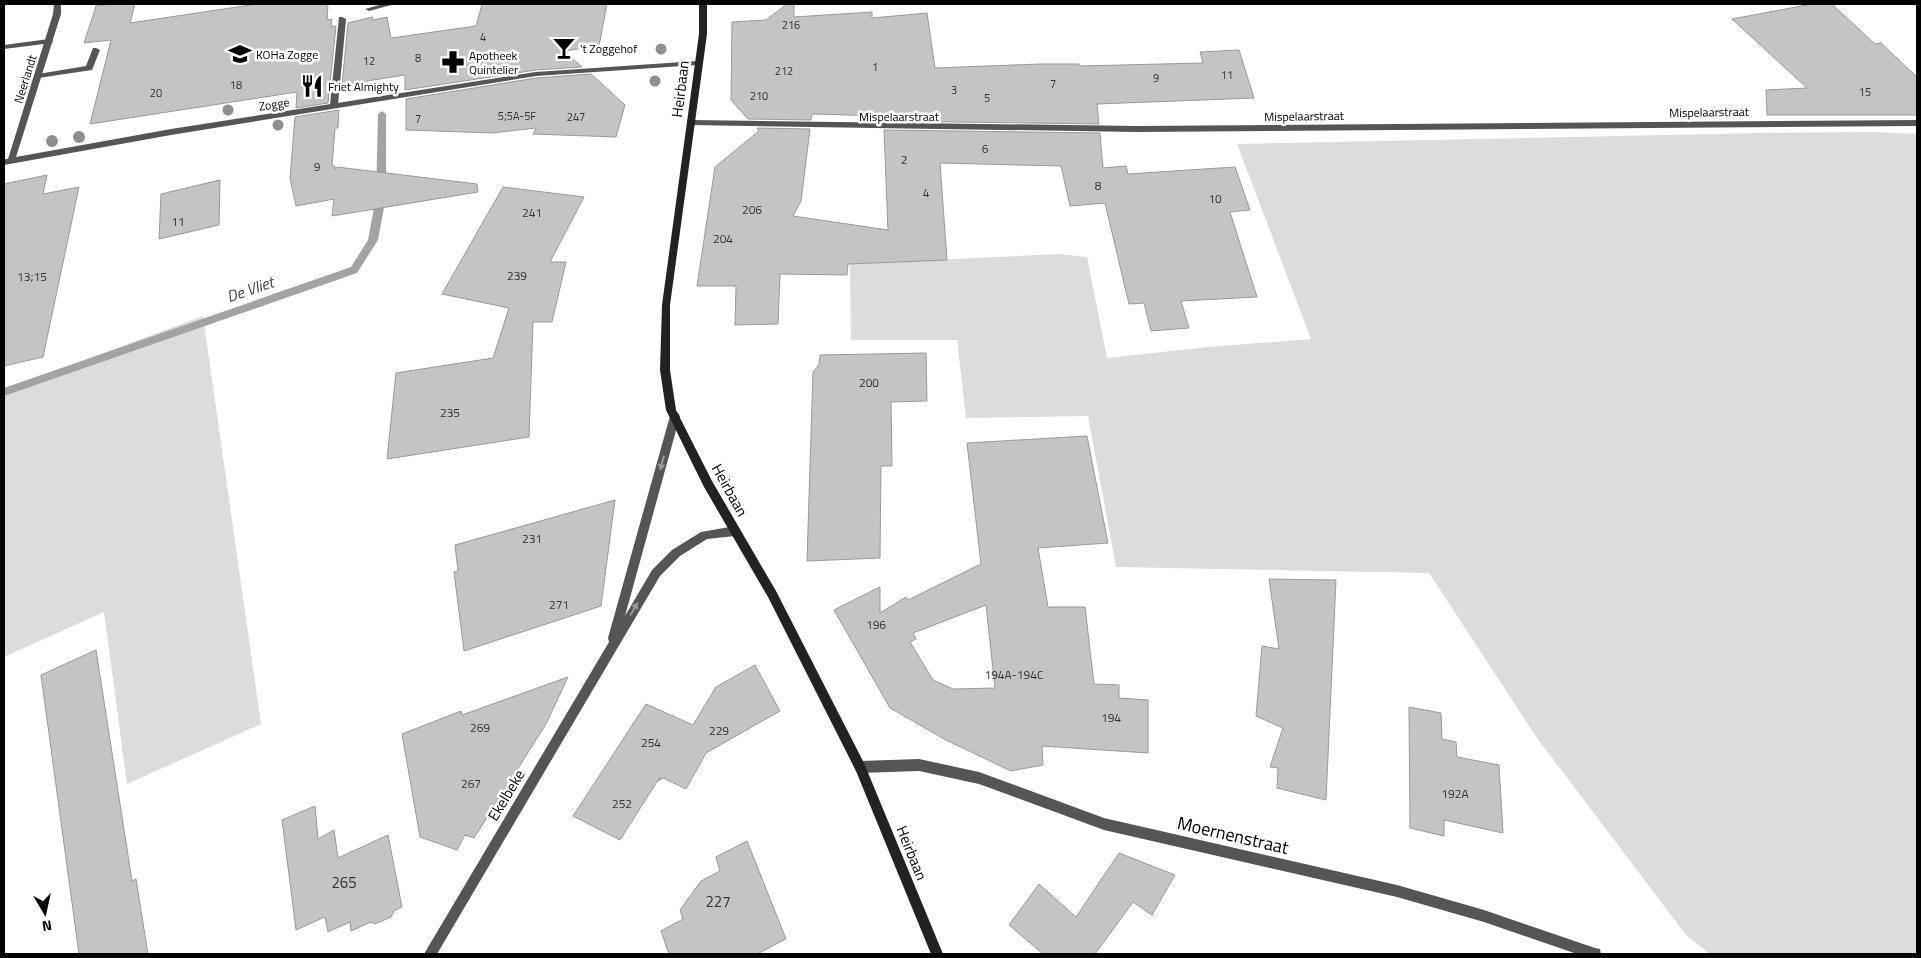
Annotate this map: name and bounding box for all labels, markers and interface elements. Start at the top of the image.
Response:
house number: 216 [782,17,800,33]
house number: 4 [480,29,486,45]
bar icon: 't Zoggehof [551,35,577,61]
place label: 't Zoggehof [580,39,637,58]
school or university icon: KOHa Zogge [227,41,253,67]
place label: KOHa Zogge [256,45,318,64]
place label: Apotheek Quintelier [469,46,518,79]
pharmacy icon: Apotheek Quintelier [440,49,466,75]
house number: 8 [415,50,421,66]
street label: Neerlandt [9,52,42,106]
house number: 12 [363,53,375,69]
street label: Heirbaan [665,59,695,119]
house number: 1 [872,59,878,75]
house number: 212 [775,63,793,79]
house number: 11 [1221,67,1233,83]
house number: 9 [1153,70,1159,86]
restaurant icon: Friet Almighty [299,73,325,99]
house number: 7 [1050,76,1056,92]
house number: 18 [230,77,242,93]
place label: Friet Almighty [328,77,399,96]
house number: 3 [951,82,957,98]
house number: 15 [1859,84,1871,100]
house number: 20 [150,85,162,101]
house number: 210 [750,88,768,104]
house number: 5 [984,90,990,106]
street label: Zogge [257,92,291,116]
street label: Mispelaarstraat [1669,102,1750,122]
street label: Mispelaarstraat [1264,106,1345,126]
street label: Mispelaarstraat [859,107,940,126]
house number: 5;5A-5F [498,108,536,124]
house number: 247 [567,109,585,125]
house number: 7 [415,111,421,127]
house number: 6 [982,139,989,158]
house number: 2 [901,150,907,169]
house number: 9 [314,157,321,176]
house number: 8 [1095,176,1102,195]
house number: 4 [923,183,930,202]
house number: 10 [1208,189,1222,208]
house number: 206 [742,200,762,219]
house number: 241 [522,203,542,222]
house number: 11 [171,212,185,231]
house number: 204 [713,229,733,248]
house number: 239 [507,266,527,285]
house number: 13;15 [17,267,47,286]
water label: De Vliet [223,269,279,308]
house number: 200 [859,373,879,392]
house number: 235 [440,403,460,422]
one-way arrow [657,456,665,471]
street label: Heirbaan [706,459,754,521]
house number: 231 [522,529,542,548]
house number: 271 [549,595,569,614]
one-way arrow [630,603,639,616]
house number: 196 [866,615,886,634]
house number: 194A-194C [984,665,1044,684]
house number: 194 [1101,708,1121,727]
house number: 269 [470,718,490,737]
house number: 229 [709,721,729,740]
house number: 254 [641,733,661,752]
street label: Ekelbeke [482,765,530,825]
house number: 267 [461,774,481,793]
house number: 192A [1441,784,1469,803]
house number: 252 [612,794,632,813]
street label: Moernenstraat [1175,809,1292,861]
street label: Heirbaan [891,822,933,884]
house number: 265 [331,871,357,894]
north arrow [20,888,70,938]
house number: 227 [705,890,731,913]
text: N [41,915,54,937]

